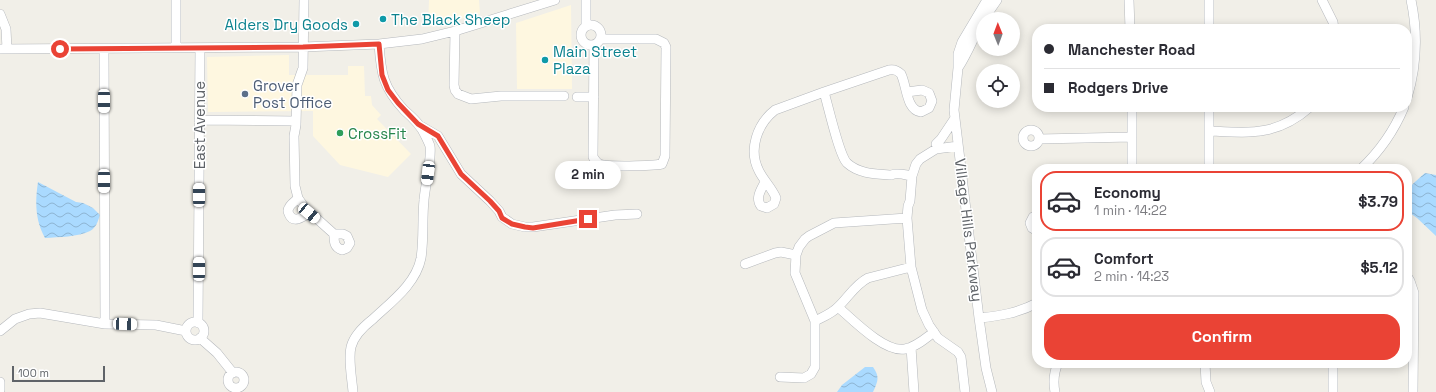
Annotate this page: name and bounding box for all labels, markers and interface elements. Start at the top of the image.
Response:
place label: The Black Sheep [391,10,510,29]
north arrow [976,12,1020,56]
map controls [976,12,1020,108]
marker: The Black Sheep [378,14,388,24]
place label: Alders Dry Goods [224,15,348,34]
marker: Alders Dry Goods [351,19,361,29]
route start [51,40,69,58]
text: Manchester Road [1068,40,1195,59]
place label: Main Street Plaza [553,42,637,78]
marker: Main Street Plaza [540,55,550,65]
button: locate [976,64,1020,108]
place label: Grover Post Office [253,76,332,112]
text: Rodgers Drive [1068,78,1168,97]
street label: East Avenue [190,81,209,169]
car [98,89,110,113]
marker: Grover Post Office [240,89,250,99]
place label: CrossFit [348,124,407,143]
marker: CrossFit [335,128,345,138]
street label: Village Hills Parkway [951,157,987,303]
car [421,160,435,186]
callout: 2 min [555,161,621,189]
text: 2 min [571,166,605,183]
car [98,169,110,193]
car [193,183,205,207]
icon: car [1046,183,1082,219]
text: Economy [1094,183,1161,202]
text: $3.79 [1358,192,1398,211]
car [296,201,322,225]
text: 1 min · 14:22 [1094,202,1167,219]
route end [579,210,597,228]
icon: car [1046,249,1082,285]
text: Comfort [1094,249,1154,268]
car [193,257,205,281]
text: $5.12 [1361,258,1398,277]
text: 2 min · 14:23 [1094,268,1169,285]
button: Confirm [1044,314,1400,360]
car [113,318,137,330]
scale bar [12,364,105,383]
text: 100 m [18,366,49,380]

